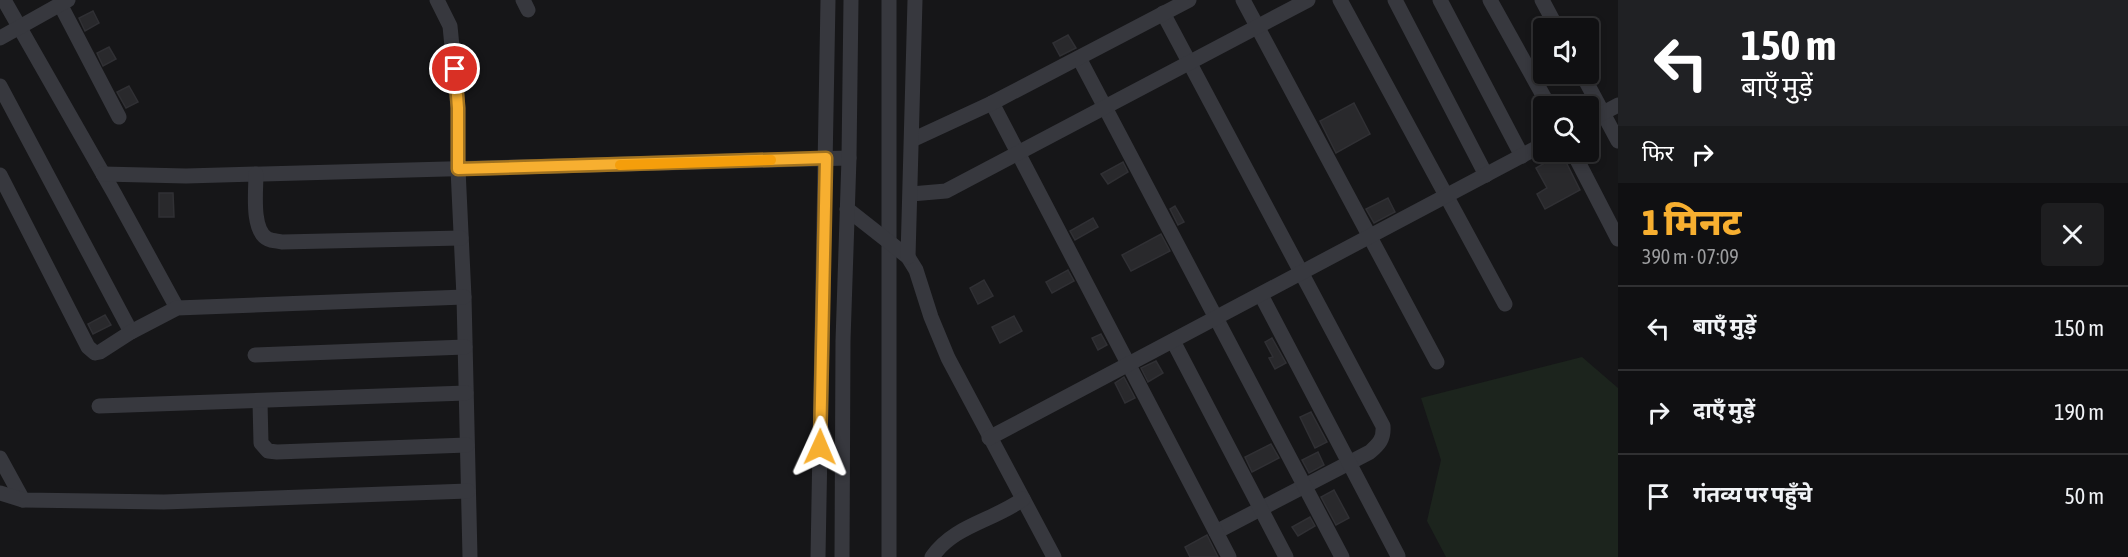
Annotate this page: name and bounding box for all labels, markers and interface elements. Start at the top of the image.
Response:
map controls [1533,18,1599,162]
button: sound [1533,18,1599,84]
text: 150 m [1741,21,1836,69]
icon: left [1642,24,1720,102]
pin [429,43,480,94]
icon: arrive [438,52,471,85]
text: बाएँ मुड़ें [1741,71,1813,102]
button: search [1533,96,1599,162]
icon: right [1686,138,1719,171]
text: फिर [1642,140,1674,166]
text: 1 मिनट [1642,201,1741,243]
button: close [2041,203,2104,266]
text: 390 m · 07:09 [1642,245,1739,268]
icon: left [1642,312,1675,345]
text: बाएँ मुड़ें [1693,313,1756,339]
text: 150 m [2054,315,2104,341]
icon: right [1642,396,1675,429]
text: दाएँ मुड़ें [1693,397,1755,423]
text: 190 m [2054,399,2104,425]
position arrow [788,415,852,479]
icon: arrive [1642,480,1675,513]
text: गंतव्य पर पहुँचे [1693,481,1812,507]
text: 50 m [2064,483,2104,509]

